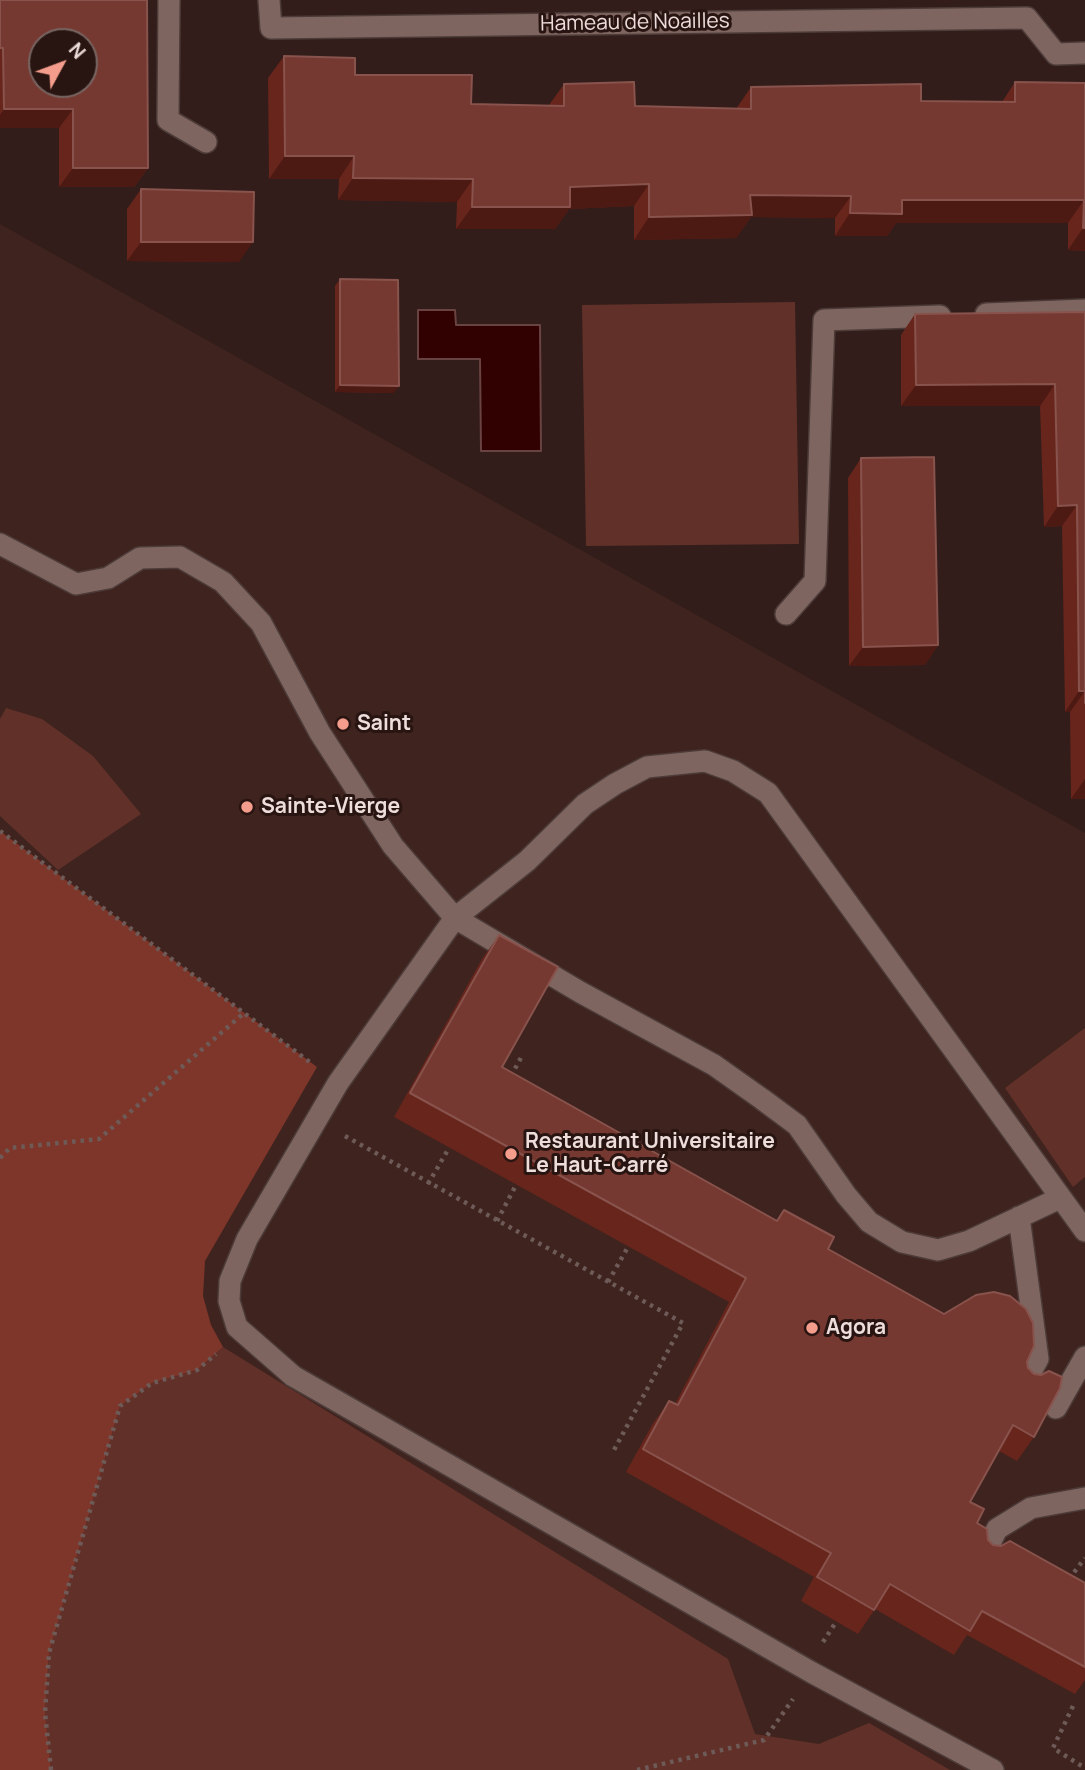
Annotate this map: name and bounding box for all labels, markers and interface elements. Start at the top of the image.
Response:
street label: Hameau de Noailles [540,9,730,37]
north arrow [28,28,98,98]
text: N [63,37,92,64]
place label: Saint [357,711,411,737]
marker: Saint [335,716,351,732]
place label: Sainte-Vierge [261,794,400,820]
marker: Sainte-Vierge [239,799,255,815]
place label: Restaurant Universitaire Le Haut-Carré [525,1129,775,1179]
marker: Restaurant Universitaire Le Haut-Carré [503,1146,519,1162]
place label: Agora [826,1315,886,1341]
marker: Agora [804,1320,820,1336]

